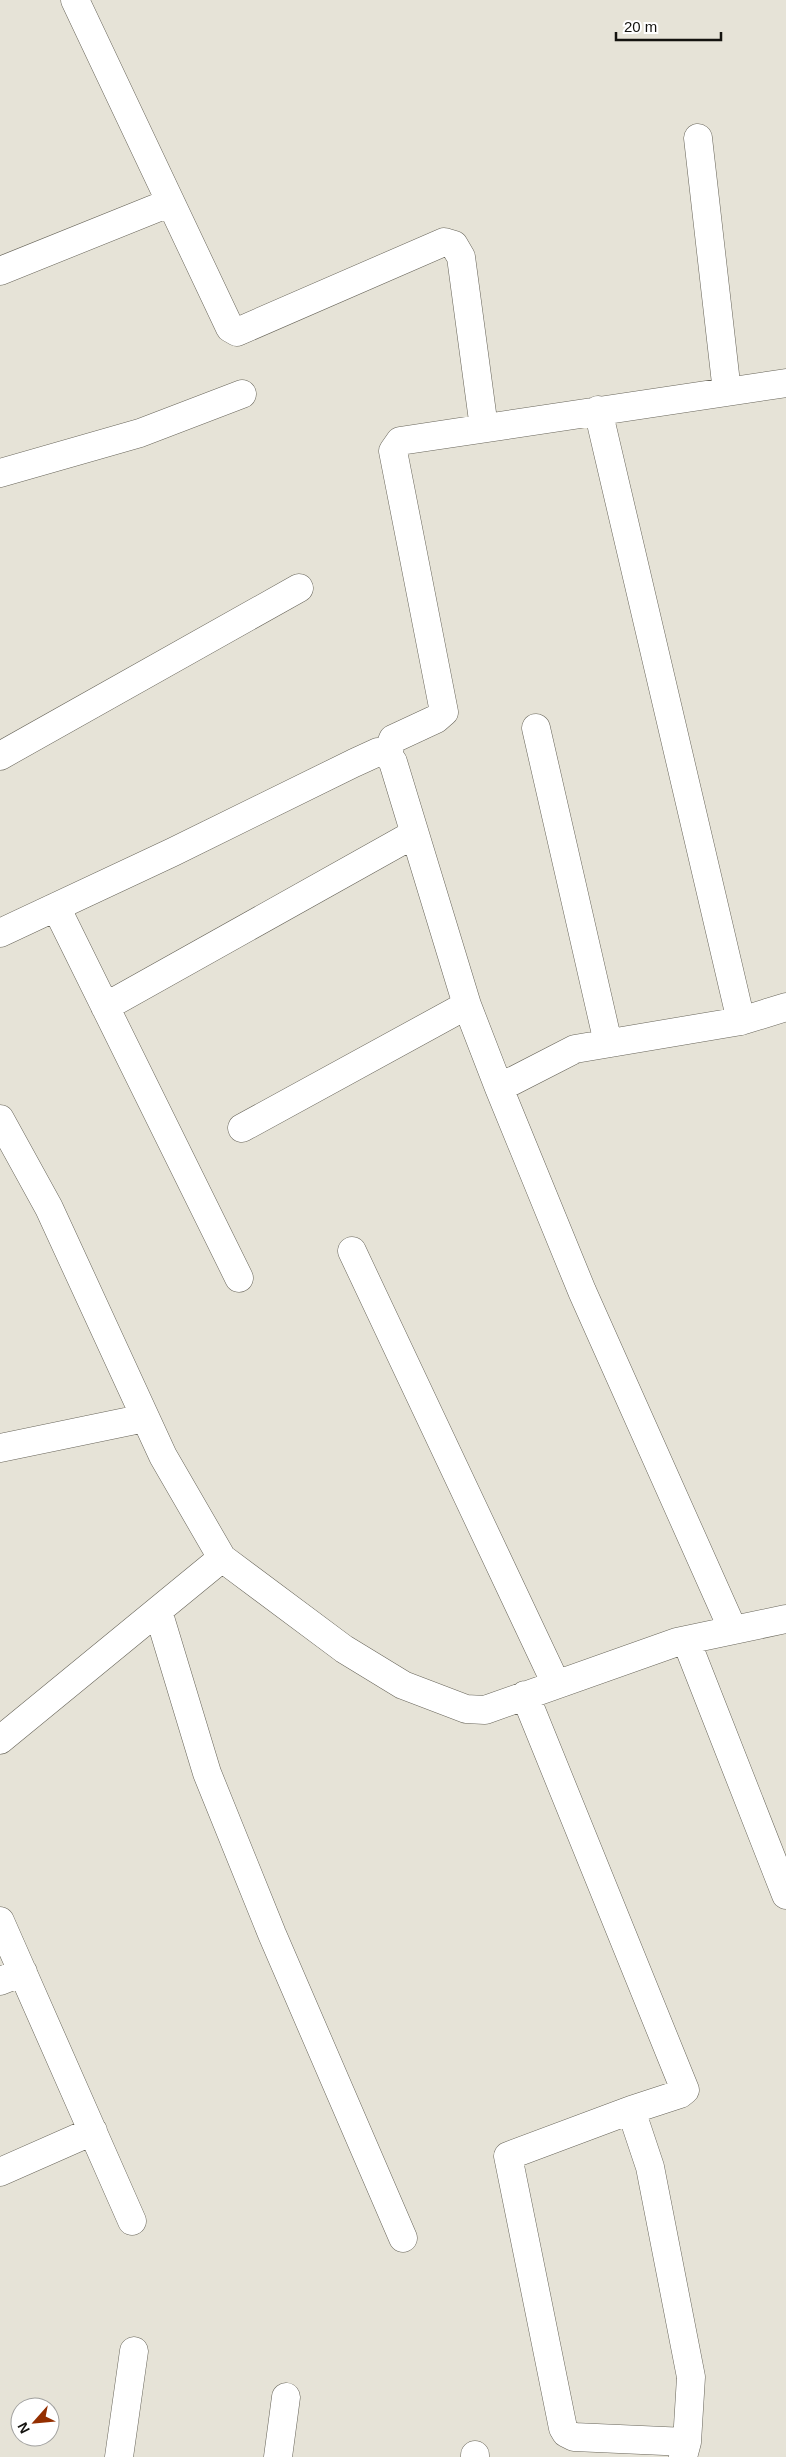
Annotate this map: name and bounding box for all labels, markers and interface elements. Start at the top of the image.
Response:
scale bar [616,10,721,42]
text: 20 m [624,18,657,35]
north arrow [10,2397,60,2447]
text: N [14,2420,33,2436]

